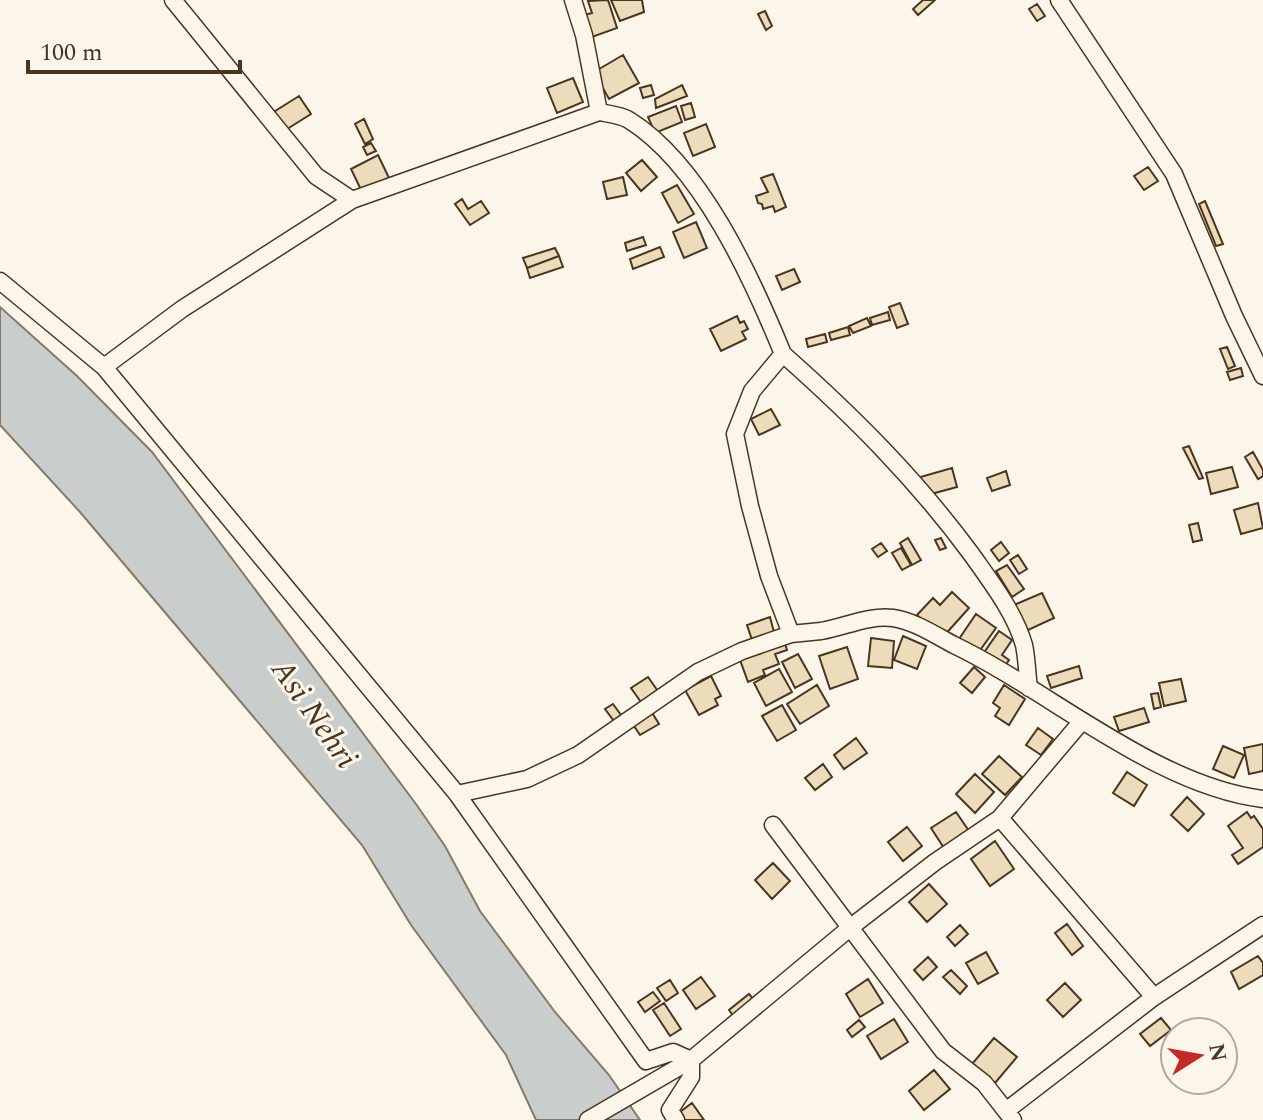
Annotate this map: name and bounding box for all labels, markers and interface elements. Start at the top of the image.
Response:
scale bar [28,24,240,74]
text: 100 m [40,35,103,71]
water label: Asi Nehri [258,648,370,779]
north arrow [1159,1016,1239,1096]
text: N [1199,1041,1235,1064]

